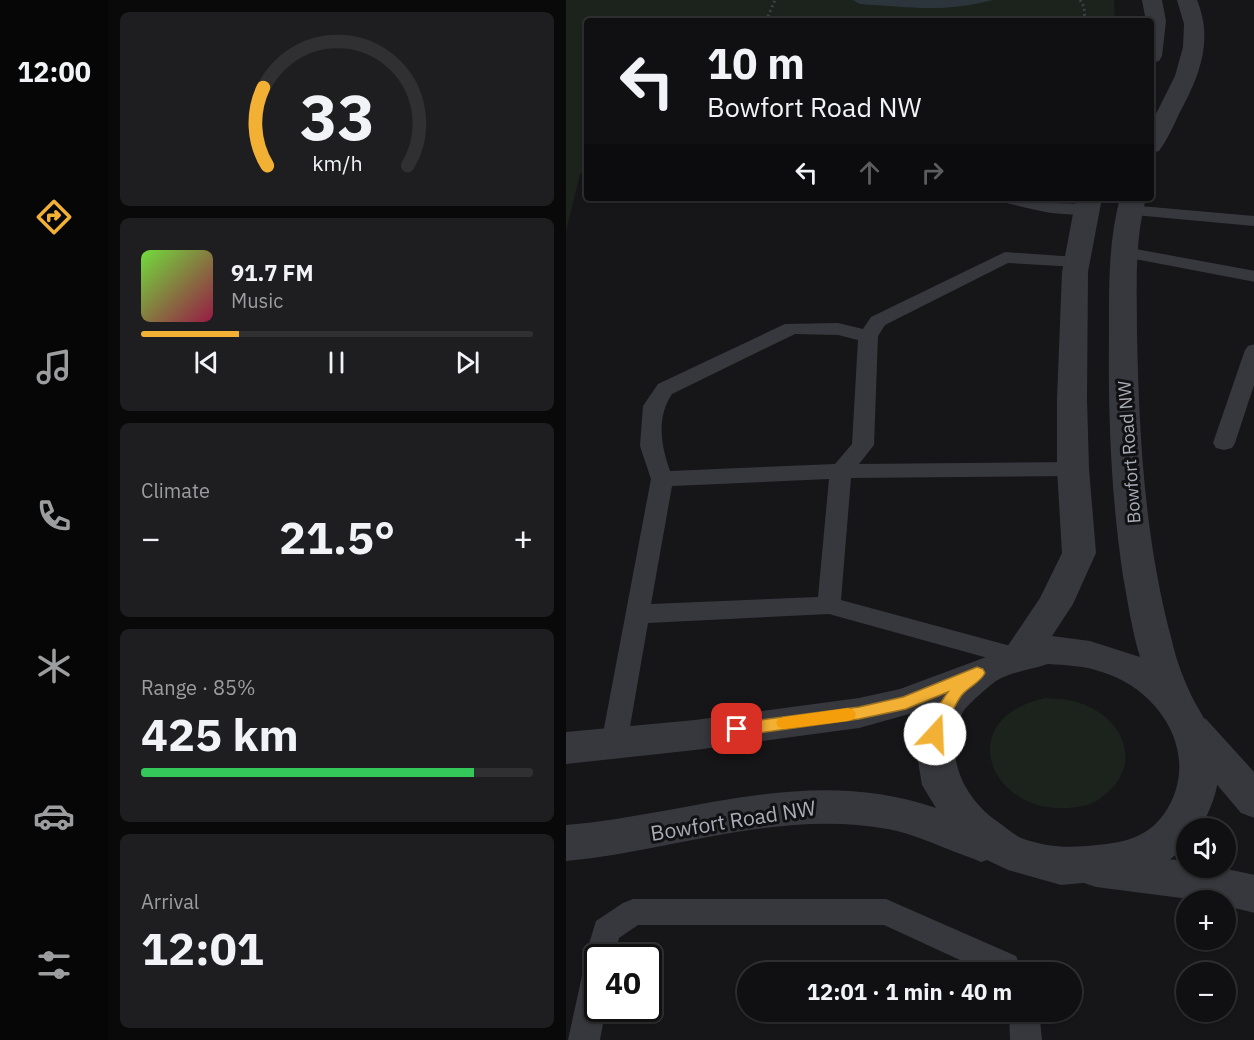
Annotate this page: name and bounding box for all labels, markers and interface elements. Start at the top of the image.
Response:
text: 10 m [707,36,805,91]
icon: left [608,42,686,120]
text: 12:00 [17,54,91,89]
text: 33 [300,76,374,157]
text: Bowfort Road NW [707,89,922,124]
text: km/h [312,149,362,177]
icon: left [790,156,823,189]
icon: ahead [853,156,886,189]
icon: right [916,156,949,189]
icon: directions [33,196,75,238]
text: 91.7 FM [231,258,314,287]
text: Music [231,287,283,314]
icon: music [33,346,75,388]
icon: previous [190,346,223,379]
icon: pause [320,346,353,379]
icon: next [451,346,484,379]
street label: Bowfort Road NW [1113,380,1145,524]
text: Climate [141,477,210,504]
icon: phone [33,495,75,537]
text: 21.5° [279,508,395,566]
text: − [141,516,161,559]
text: + [513,516,533,559]
icon: climate [33,645,75,687]
text: Range · 85% [141,674,256,701]
position arrow [903,702,967,766]
pin [711,703,762,754]
text: 425 km [141,705,299,763]
icon: arrive [720,712,753,745]
street label: Bowfort Road NW [648,793,818,847]
icon: car [33,795,75,837]
map controls [1176,818,1236,1022]
button: sound [1176,818,1236,878]
text: Arrival [141,888,199,915]
button: + [1176,890,1236,950]
text: 12:01 [141,919,264,977]
icon: filters [33,944,75,986]
speed limit sign: 40 [584,944,662,1022]
button: − [1176,962,1236,1022]
text: 12:01 · 1 min · 40 m [807,977,1012,1006]

